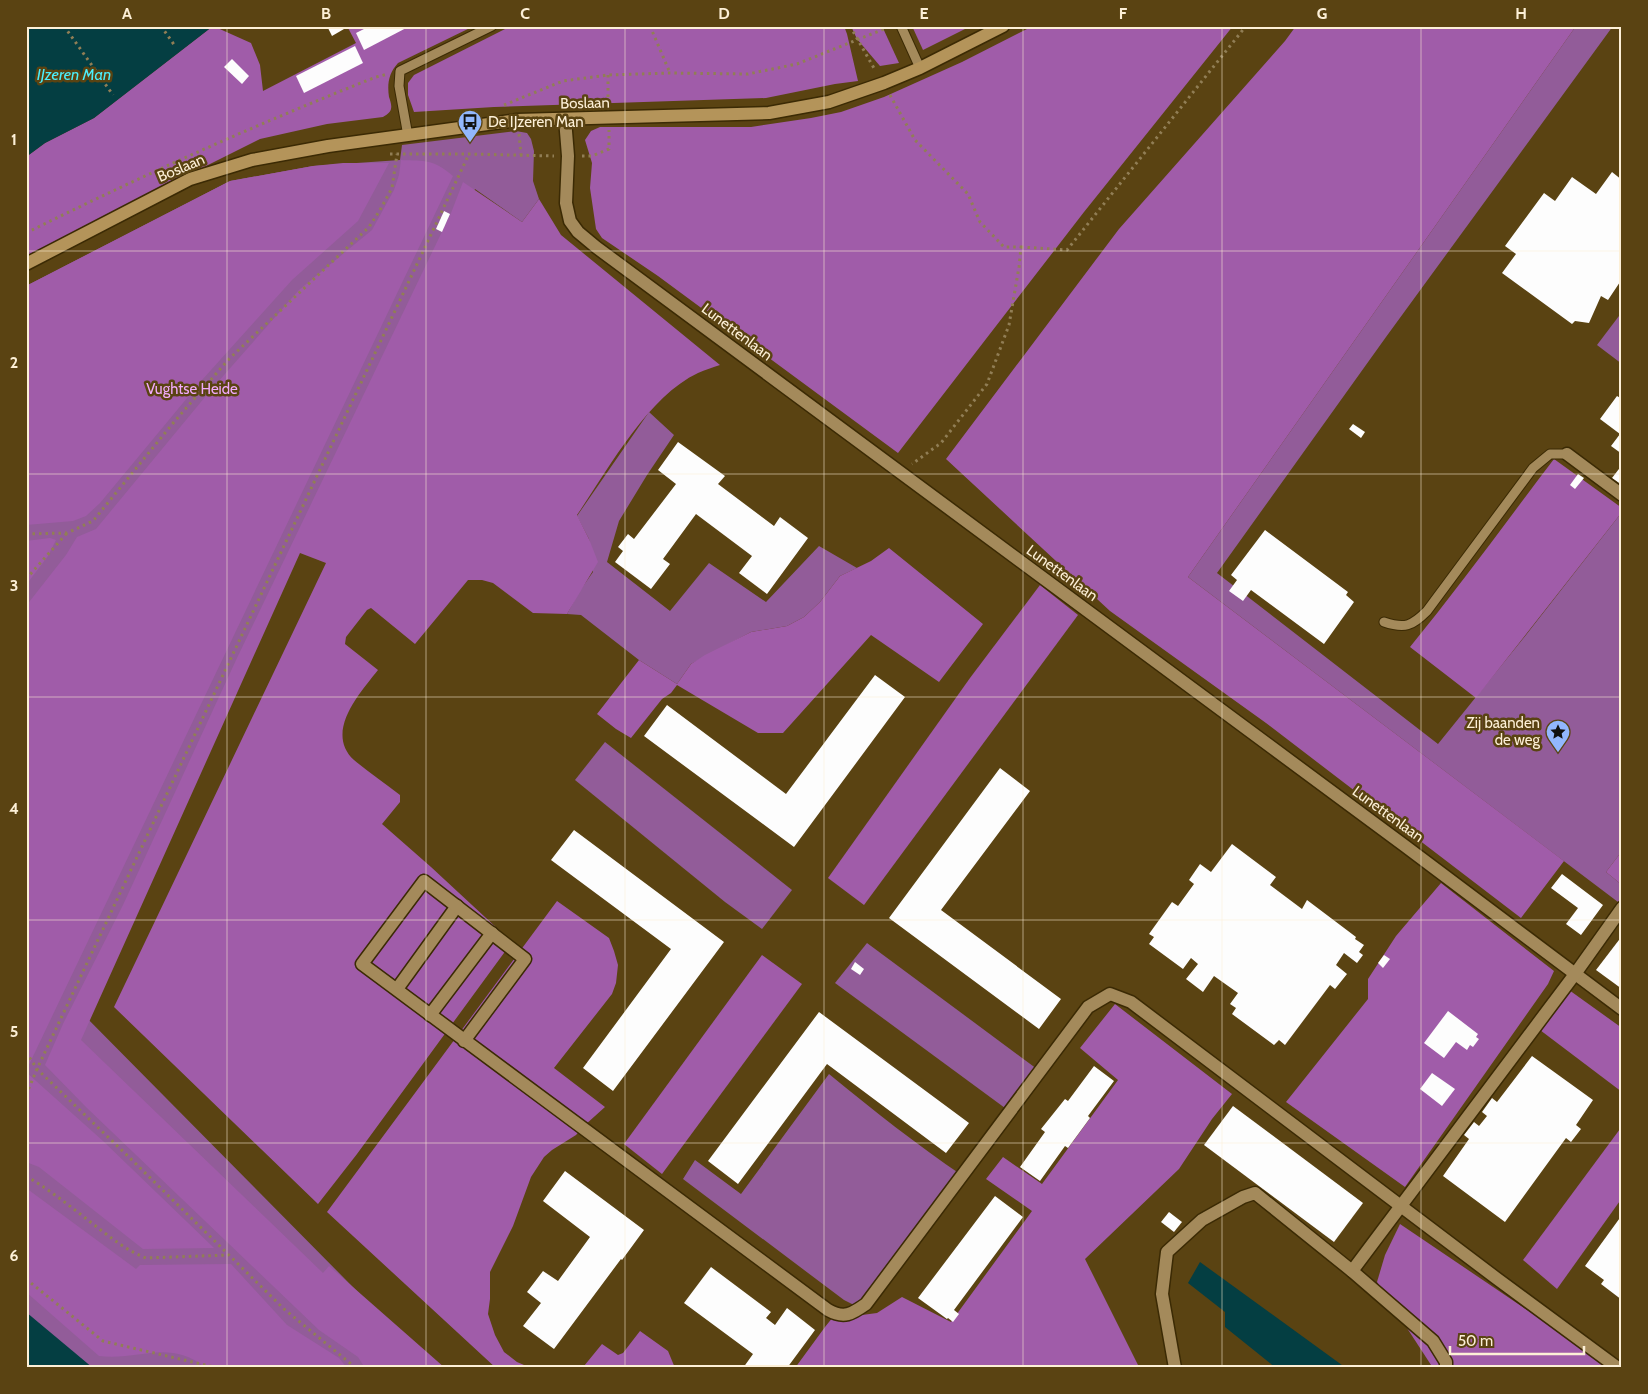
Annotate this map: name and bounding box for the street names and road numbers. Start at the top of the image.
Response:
street label: Boslaan [560,94,610,112]
street label: Boslaan [155,150,207,186]
street label: Lunettenlaan [698,300,776,364]
street label: Lunettenlaan [1023,541,1101,605]
street label: Lunettenlaan [1349,782,1427,846]

